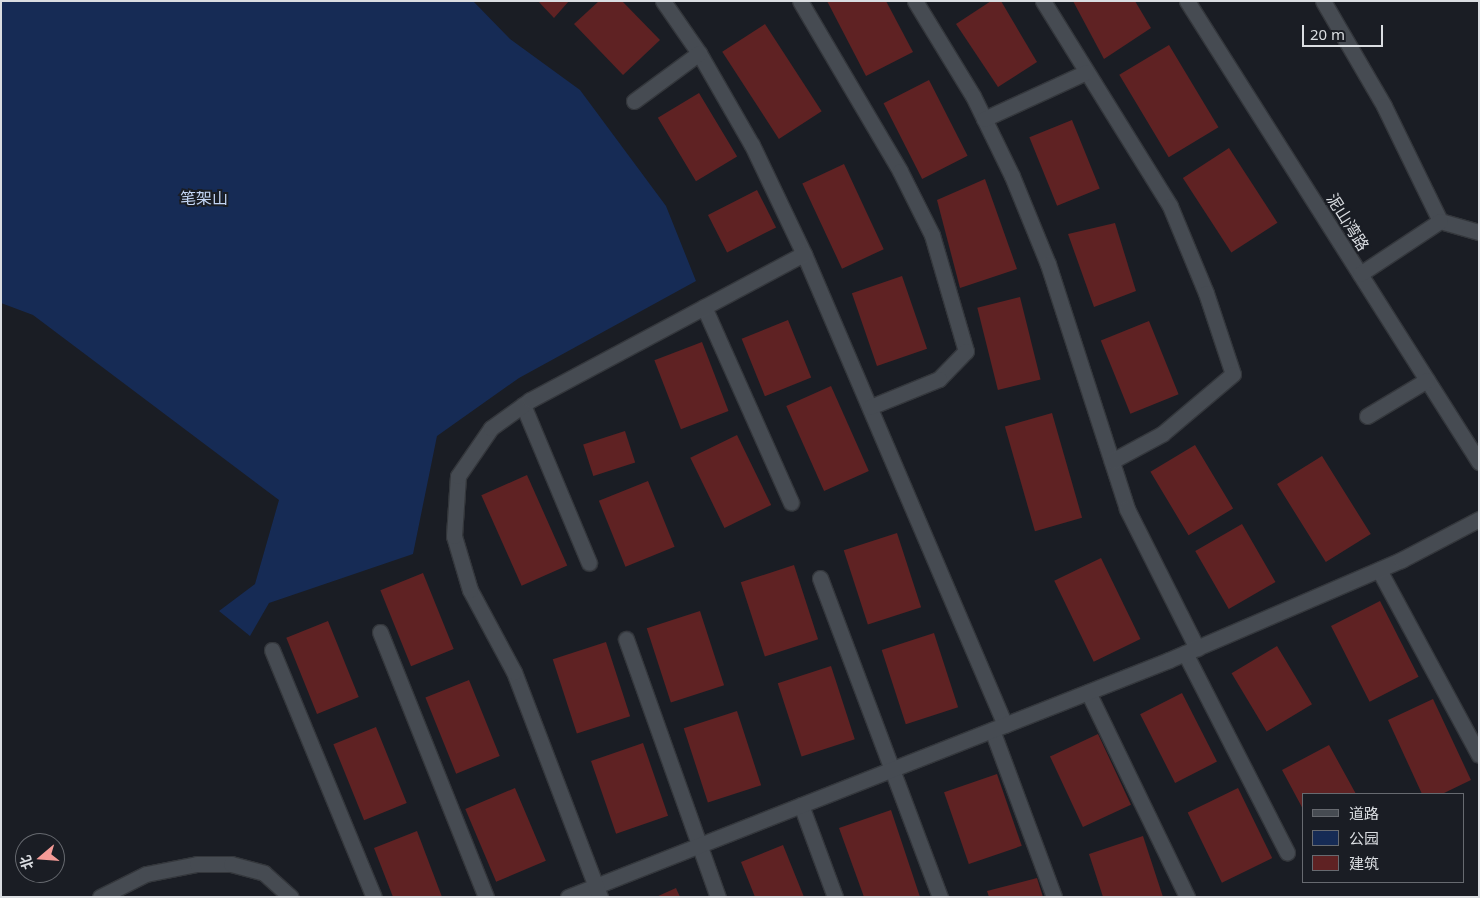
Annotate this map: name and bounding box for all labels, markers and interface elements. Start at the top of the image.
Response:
scale bar [1305,15,1386,47]
text: 20 m [1310,24,1345,44]
park label: 笔架山 [180,188,228,208]
street label: 泥山湾路 [1323,190,1373,254]
legend [1302,793,1465,883]
text: 道路 [1349,803,1379,823]
text: 公园 [1349,828,1379,848]
north arrow [15,833,65,883]
text: 北 [15,853,37,872]
text: 建筑 [1349,853,1379,873]

